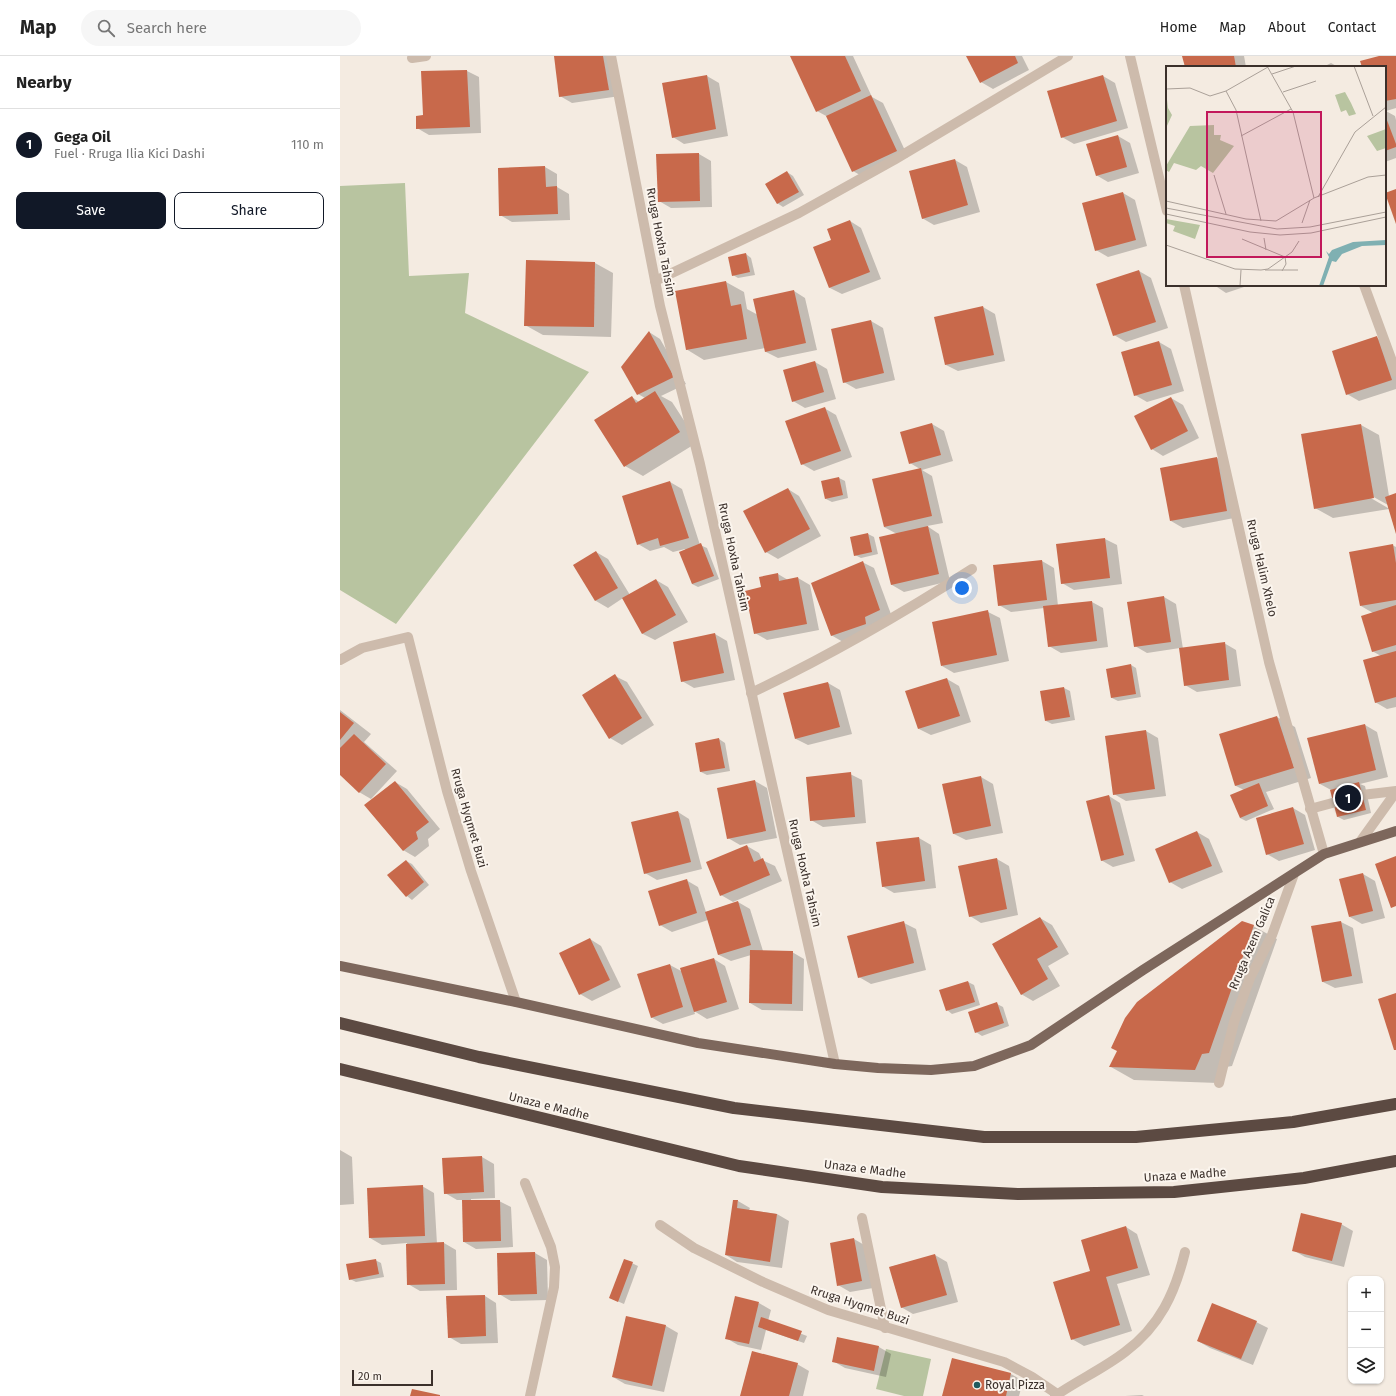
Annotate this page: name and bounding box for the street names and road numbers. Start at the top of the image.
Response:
street label: Rruga Hoxha Tahsim [644,186,678,298]
street label: Rruga Hoxha Tahsim [716,501,752,613]
street label: Rruga Halim Xhelo [1244,518,1280,618]
street label: Rruga Hyqmet Buzi [448,767,490,869]
street label: Rruga Hoxha Tahsim [786,818,824,928]
street label: Rruga Azem Galica [1226,894,1278,992]
street label: Unaza e Madhe [507,1089,591,1123]
street label: Unaza e Madhe [823,1157,907,1181]
street label: Unaza e Madhe [1143,1165,1227,1185]
street label: Rruga Hyqmet Buzi [809,1282,911,1328]

